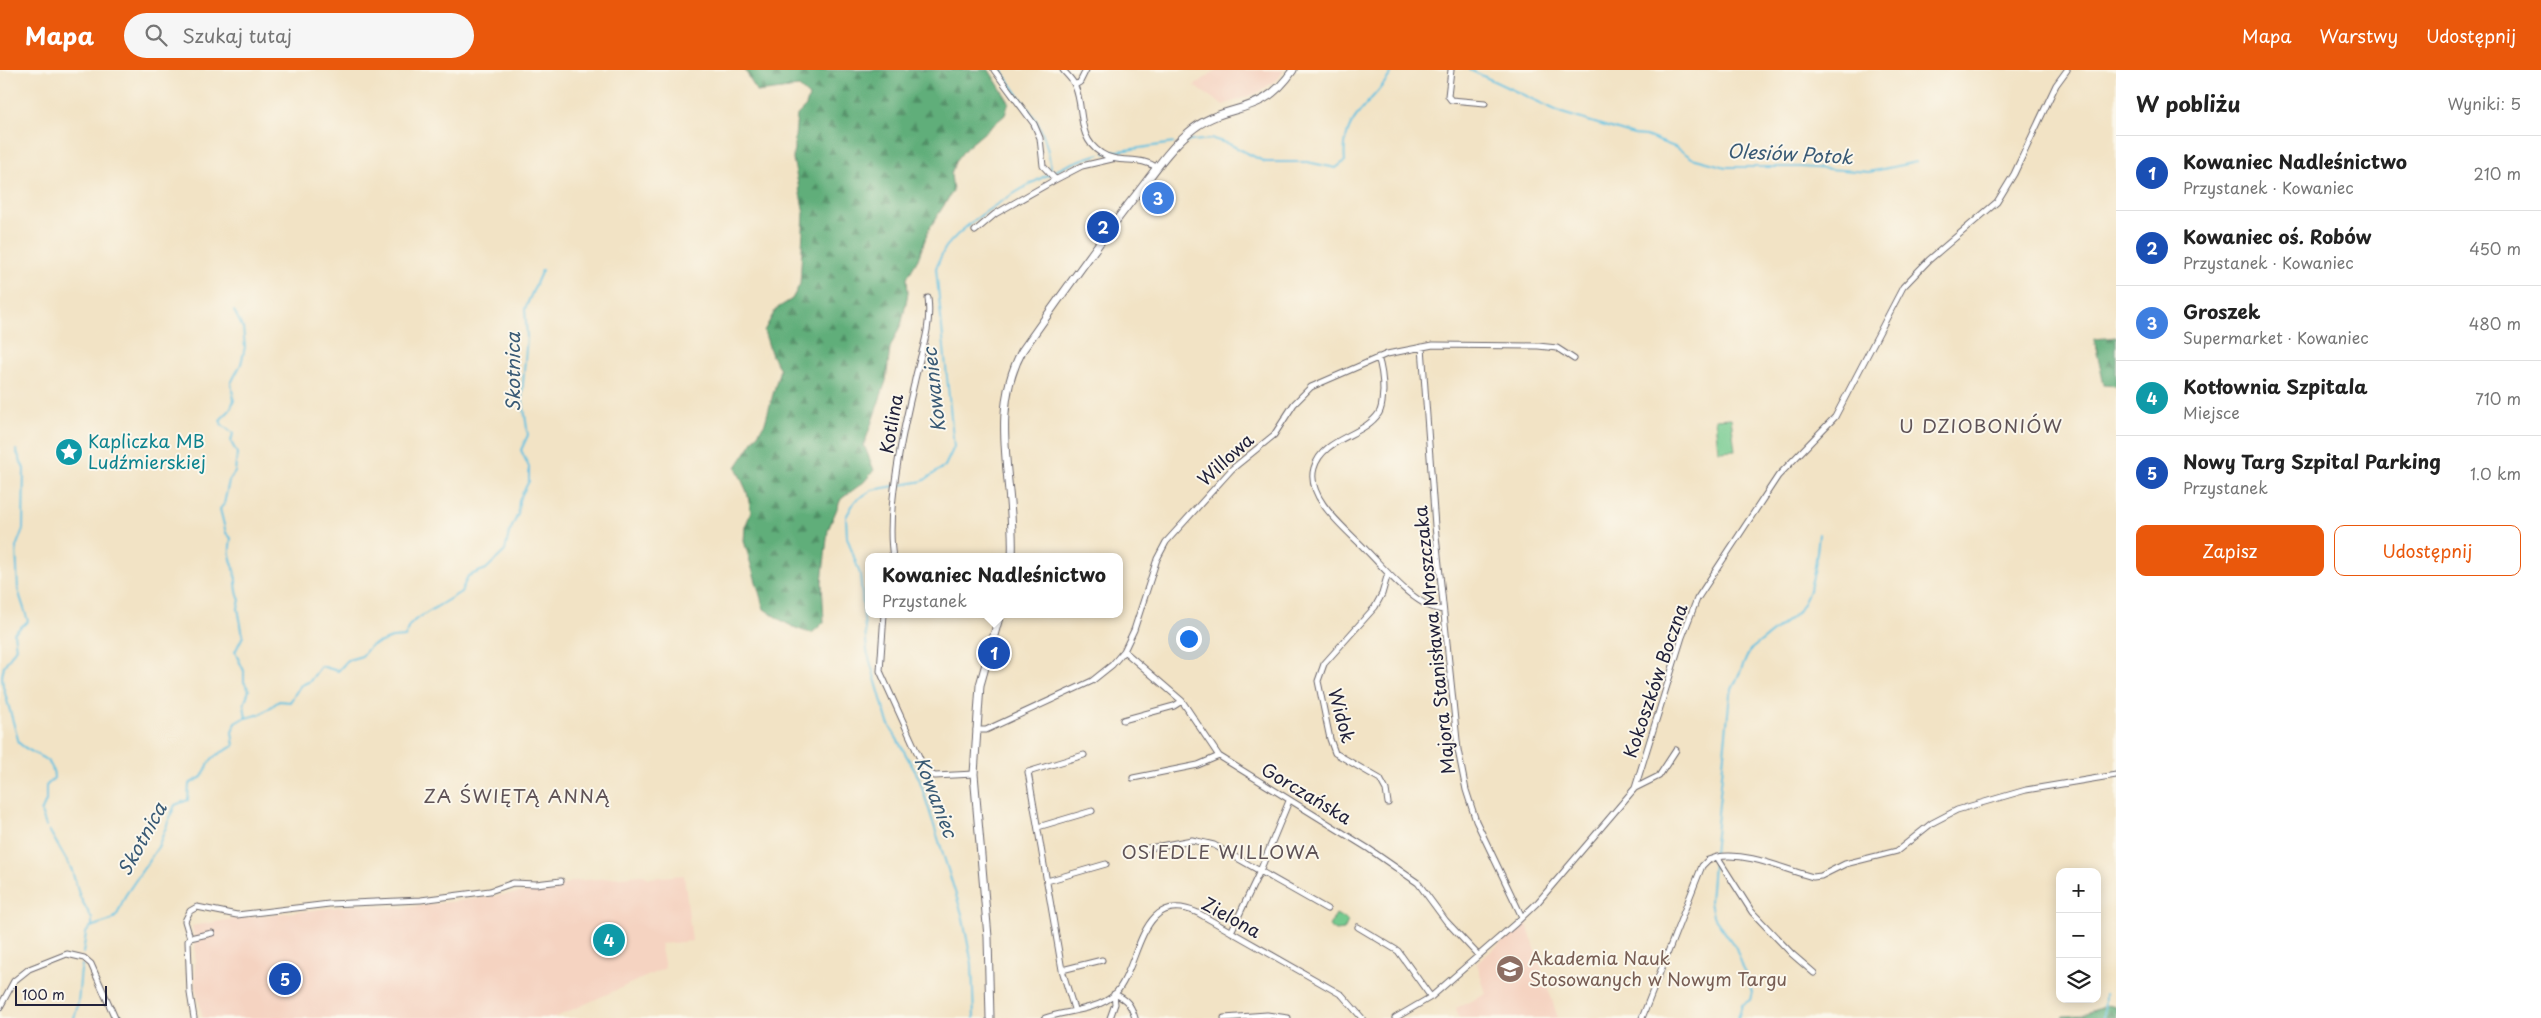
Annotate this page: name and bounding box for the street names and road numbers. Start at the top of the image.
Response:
street label: Kotlina [872,391,909,456]
street label: Willowa [1191,426,1260,492]
street label: Majora Stanisława Mroszczaka [1406,504,1461,776]
street label: Kokoszków Boczna [1616,599,1694,761]
street label: Widok [1322,685,1363,746]
street label: Gorczańska [1256,755,1358,831]
street label: Zielona [1197,889,1267,944]

